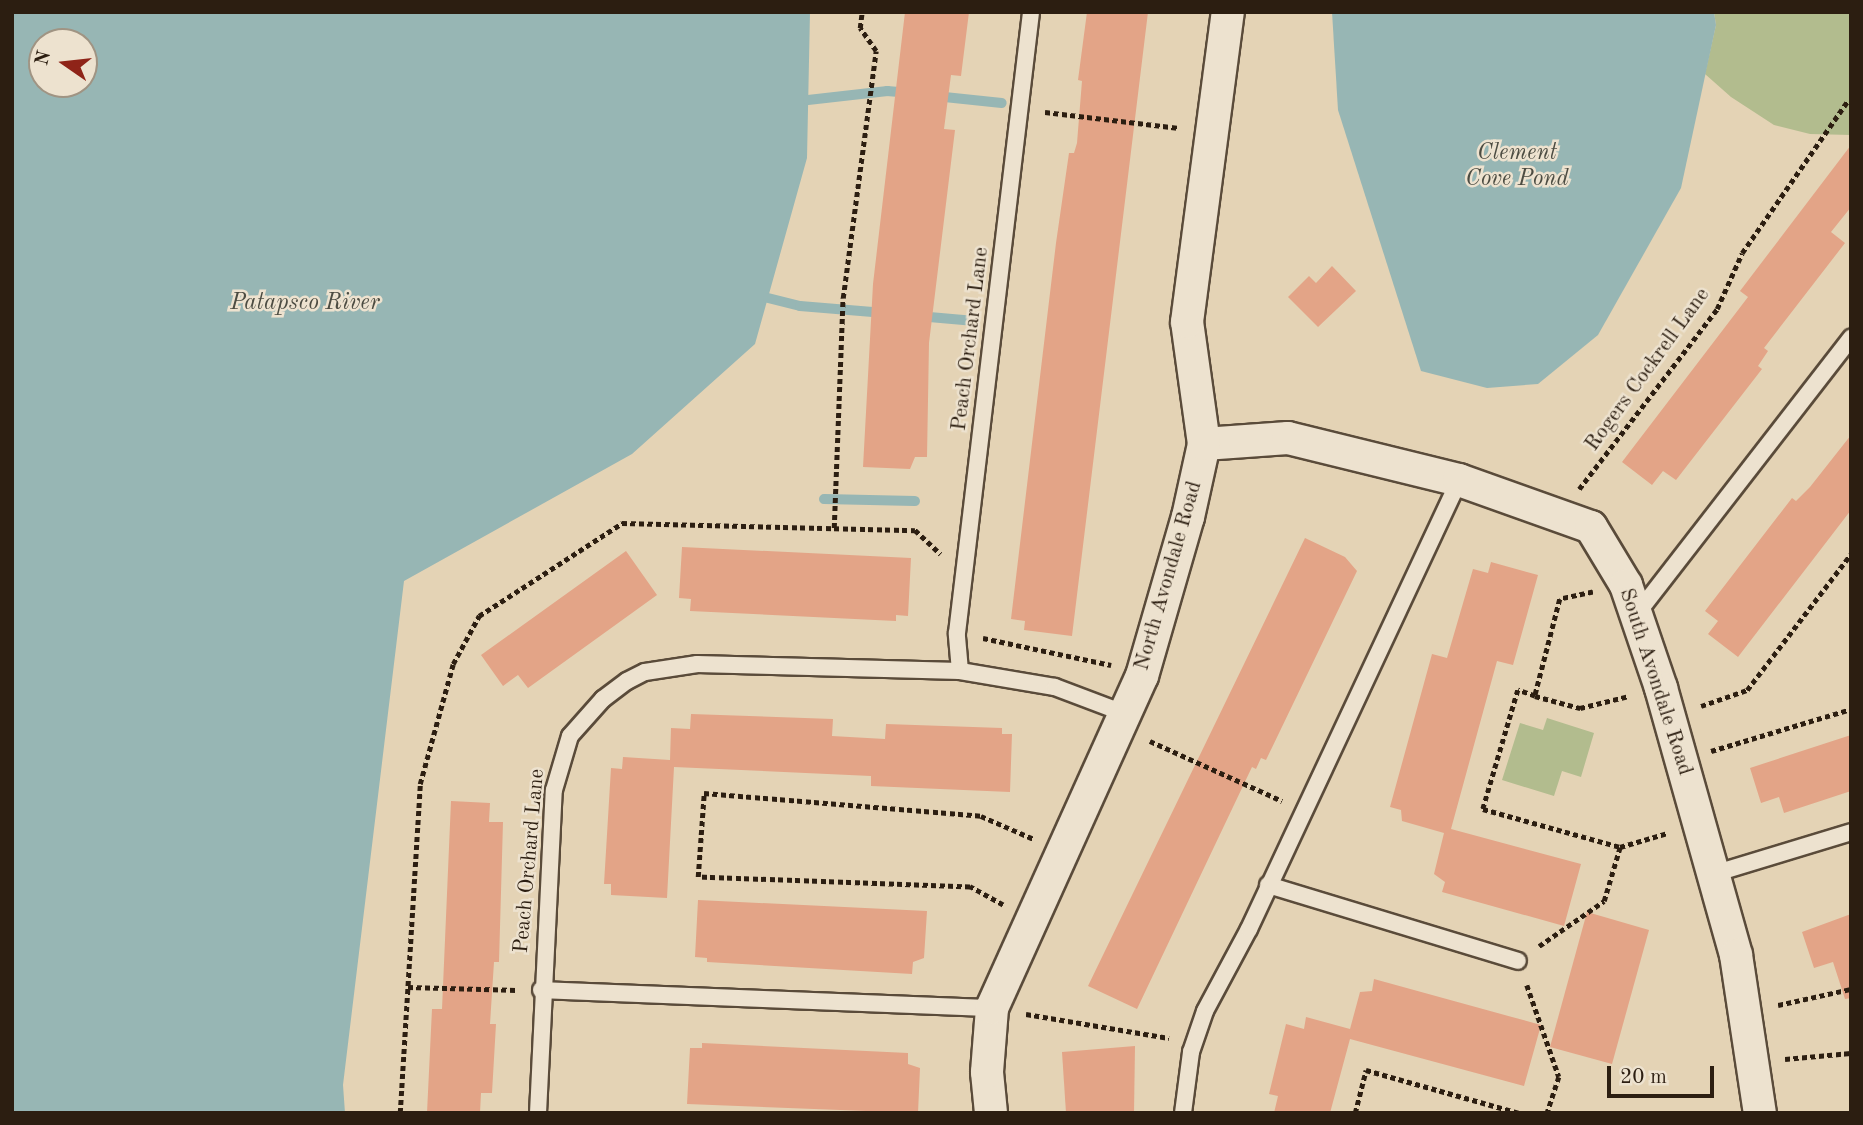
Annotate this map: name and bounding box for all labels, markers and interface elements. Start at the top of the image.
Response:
north arrow [28,28,98,98]
text: N [33,49,55,68]
water label: Clement Cove Pond [1465,139,1569,193]
street label: Peach Orchard Lane [947,246,995,432]
street label: Rogers Cockrell Lane [1580,283,1716,457]
water label: Patapsco River [230,289,380,317]
street label: North Avondale Road [1130,478,1208,674]
street label: South Avondale Road [1613,585,1697,779]
street label: Peach Orchard Lane [509,768,551,954]
scale bar [1611,1052,1718,1096]
text: 20 m [1620,1067,1667,1088]

